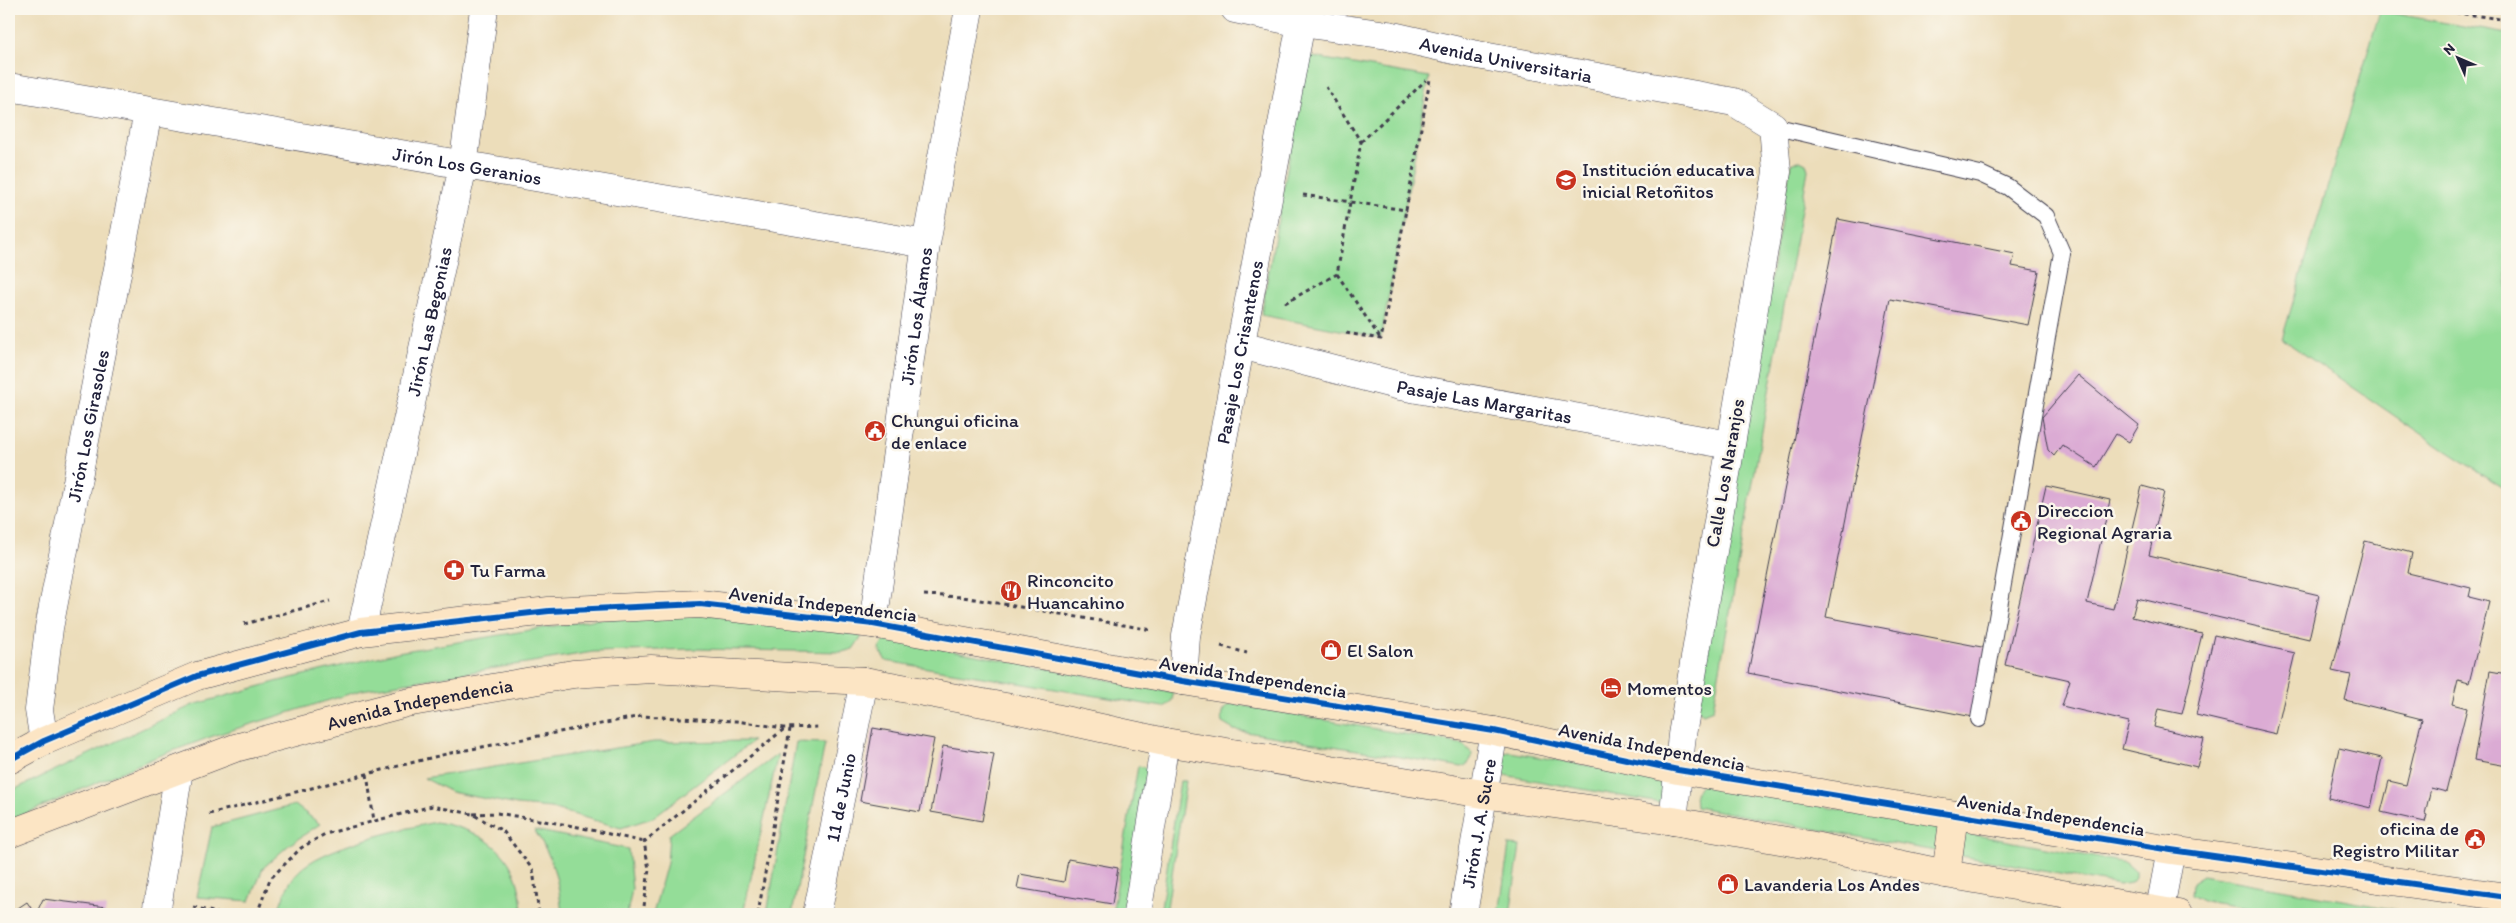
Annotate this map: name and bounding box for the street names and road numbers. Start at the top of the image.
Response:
street label: Avenida Universitaria [1418,31,1595,87]
street label: Jirón Los Geranios [391,141,544,190]
street label: Jirón Las Begonias [401,245,457,398]
street label: Jirón Los Álamos [895,246,937,386]
street label: Pasaje Los Crisantenos [1211,258,1268,446]
street label: Jirón Los Girasoles [62,348,114,504]
street label: Pasaje Las Margaritas [1395,374,1574,428]
street label: Calle Los Naranjos [1701,397,1749,549]
street label: Avenida Independencia [728,581,918,627]
street label: Avenida Independencia [1158,651,1348,703]
street label: Avenida Independencia [324,673,515,735]
street label: Avenida Independencia [1557,718,1747,776]
street label: 11 de Junio [820,751,861,844]
street label: Jirón J. A. Sucre [1456,757,1501,890]
street label: Avenida Independencia [1956,789,2146,841]

